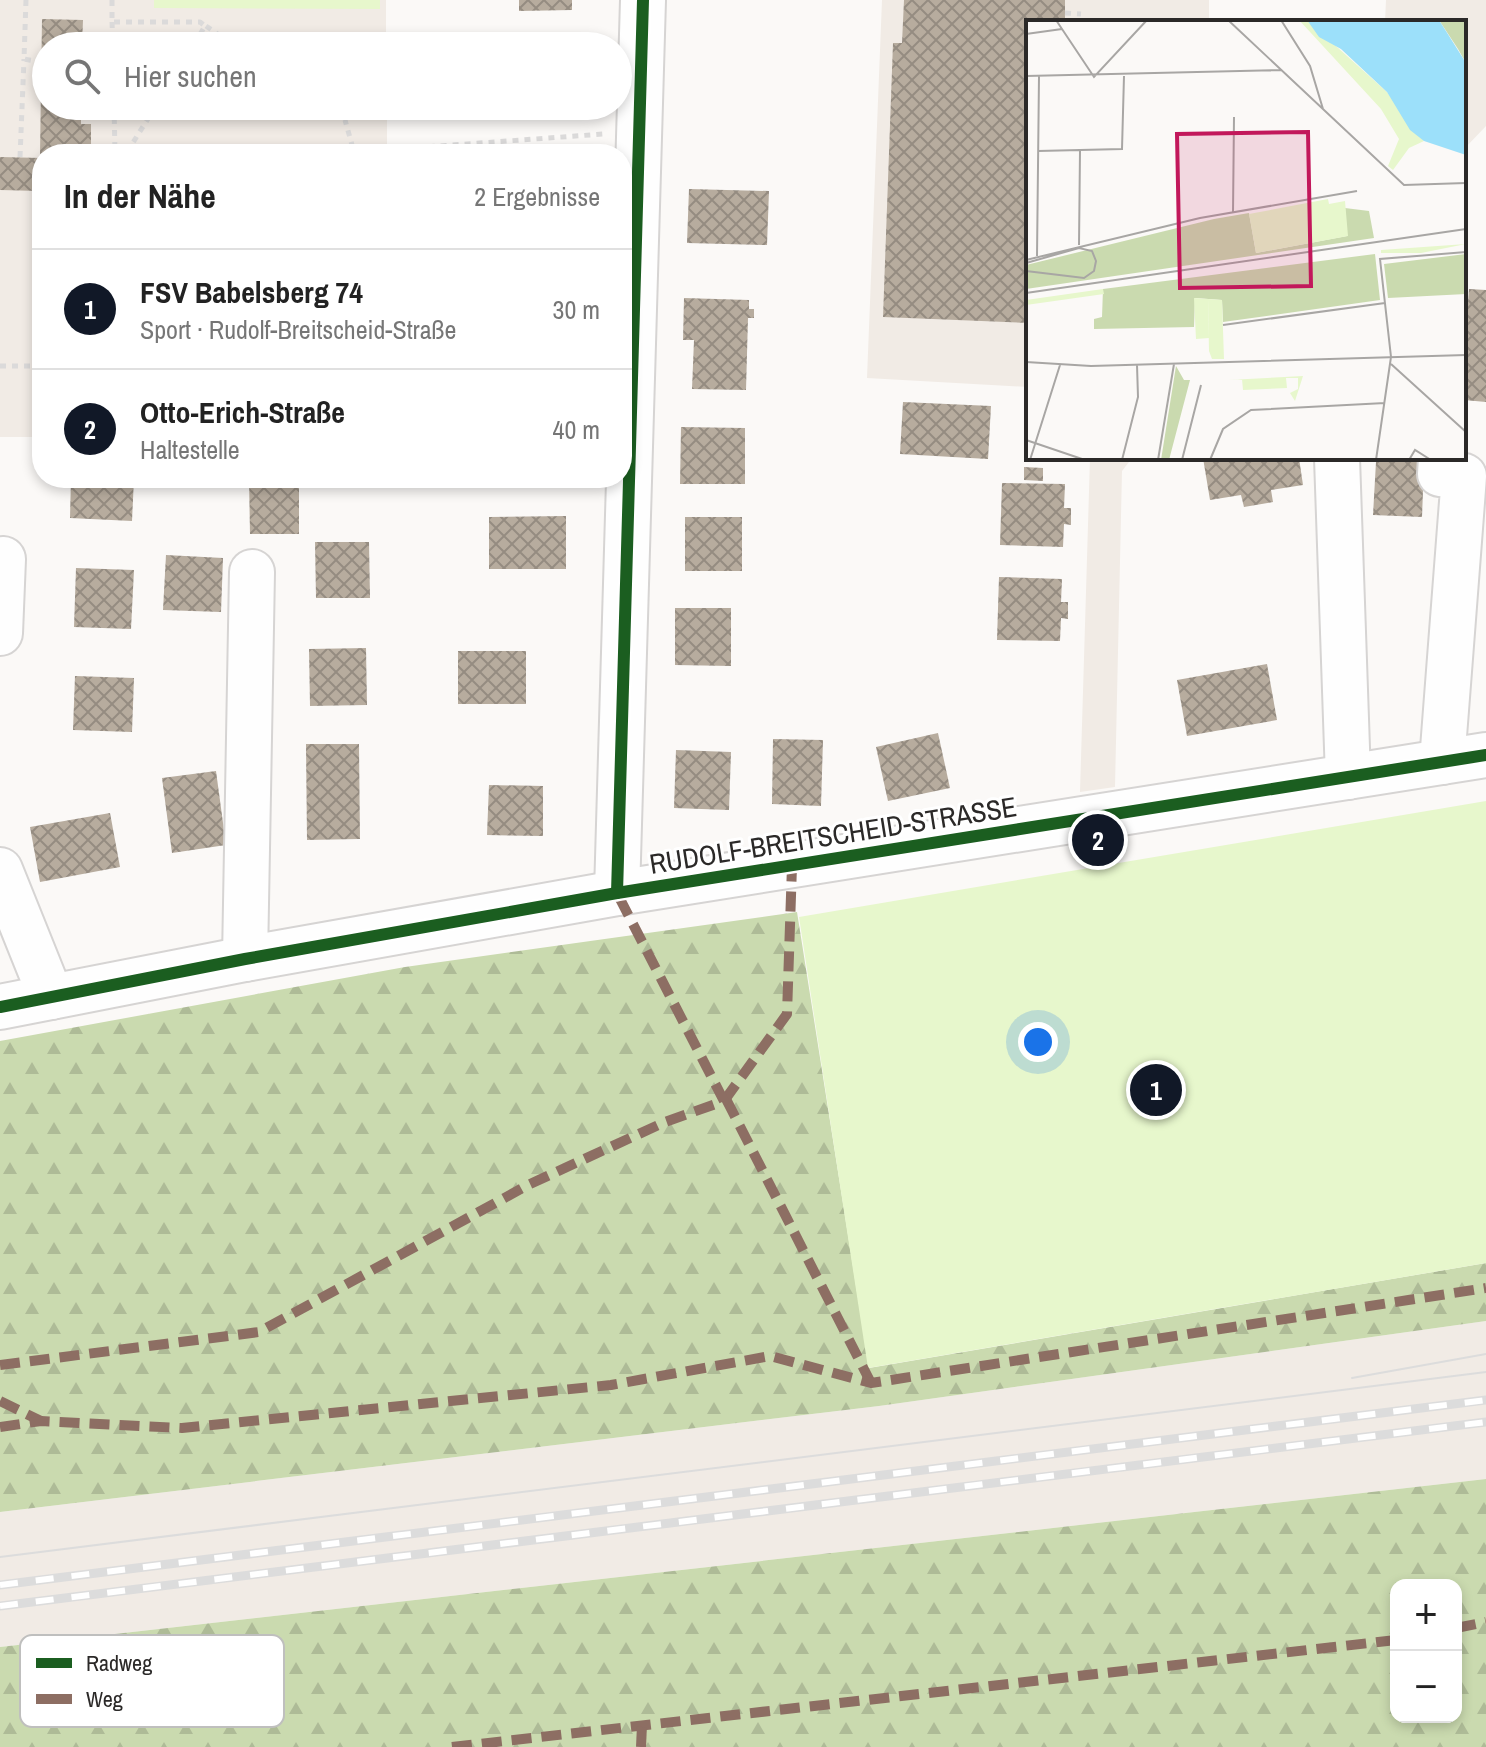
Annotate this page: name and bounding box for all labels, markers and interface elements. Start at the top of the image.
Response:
inset map [1026,20,1466,460]
search box [32,32,632,120]
icon: search [60,54,104,98]
text: Hier suchen [124,56,257,96]
text: In der Nähe [64,173,216,219]
text: 2 Ergebnisse [474,179,600,214]
text: FSV Babelsberg 74 [140,272,363,312]
text: 1 [84,292,96,327]
text: 30 m [553,292,600,327]
text: Sport · Rudolf-Breitscheid-Straße [140,312,456,347]
text: Otto-Erich-Straße [140,392,345,432]
text: 2 [84,412,96,447]
text: 40 m [553,412,600,447]
text: Haltestelle [140,432,240,467]
street label: RUDOLF-BREITSCHEID-STRASSE [647,787,1019,883]
pin: 2 [1072,810,1124,870]
your location [1018,1022,1058,1062]
pin: 1 [1130,1060,1182,1120]
map controls [1390,1579,1462,1723]
button: + [1390,1579,1462,1651]
legend [20,1635,284,1727]
text: Radweg [86,1648,152,1678]
button: − [1390,1651,1462,1723]
text: Weg [86,1684,123,1714]

